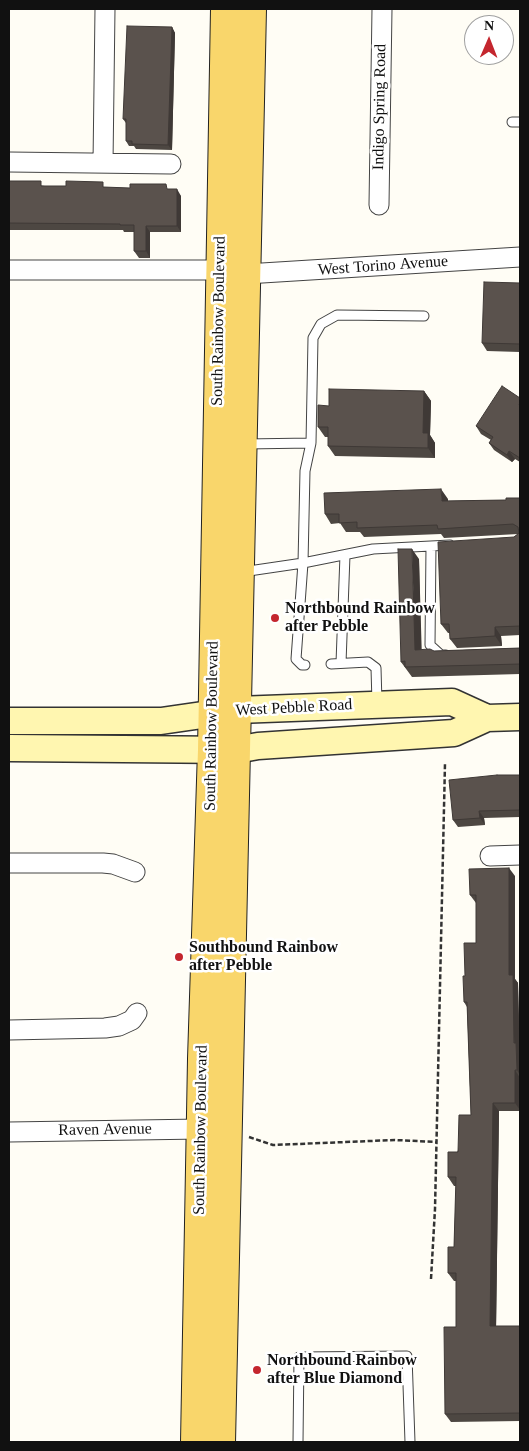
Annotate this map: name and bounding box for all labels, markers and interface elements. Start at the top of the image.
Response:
north arrow [464,15,514,65]
text: N [484,18,494,33]
street label: Indigo Spring Road [369,44,391,170]
street label: South Rainbow Boulevard [208,236,230,406]
street label: West Torino Avenue [317,252,449,280]
place label: Northbound Rainbow after Pebble [285,599,435,637]
marker: Northbound Rainbow after Pebble [269,612,281,624]
street label: South Rainbow Boulevard [201,641,223,811]
street label: West Pebble Road [235,695,353,721]
place label: Southbound Rainbow after Pebble [189,938,338,976]
marker: Southbound Rainbow after Pebble [173,951,185,963]
street label: South Rainbow Boulevard [190,1045,212,1215]
street label: Raven Avenue [58,1120,152,1140]
place label: Northbound Rainbow after Blue Diamond [267,1351,417,1389]
marker: Northbound Rainbow after Blue Diamond [251,1364,263,1376]

